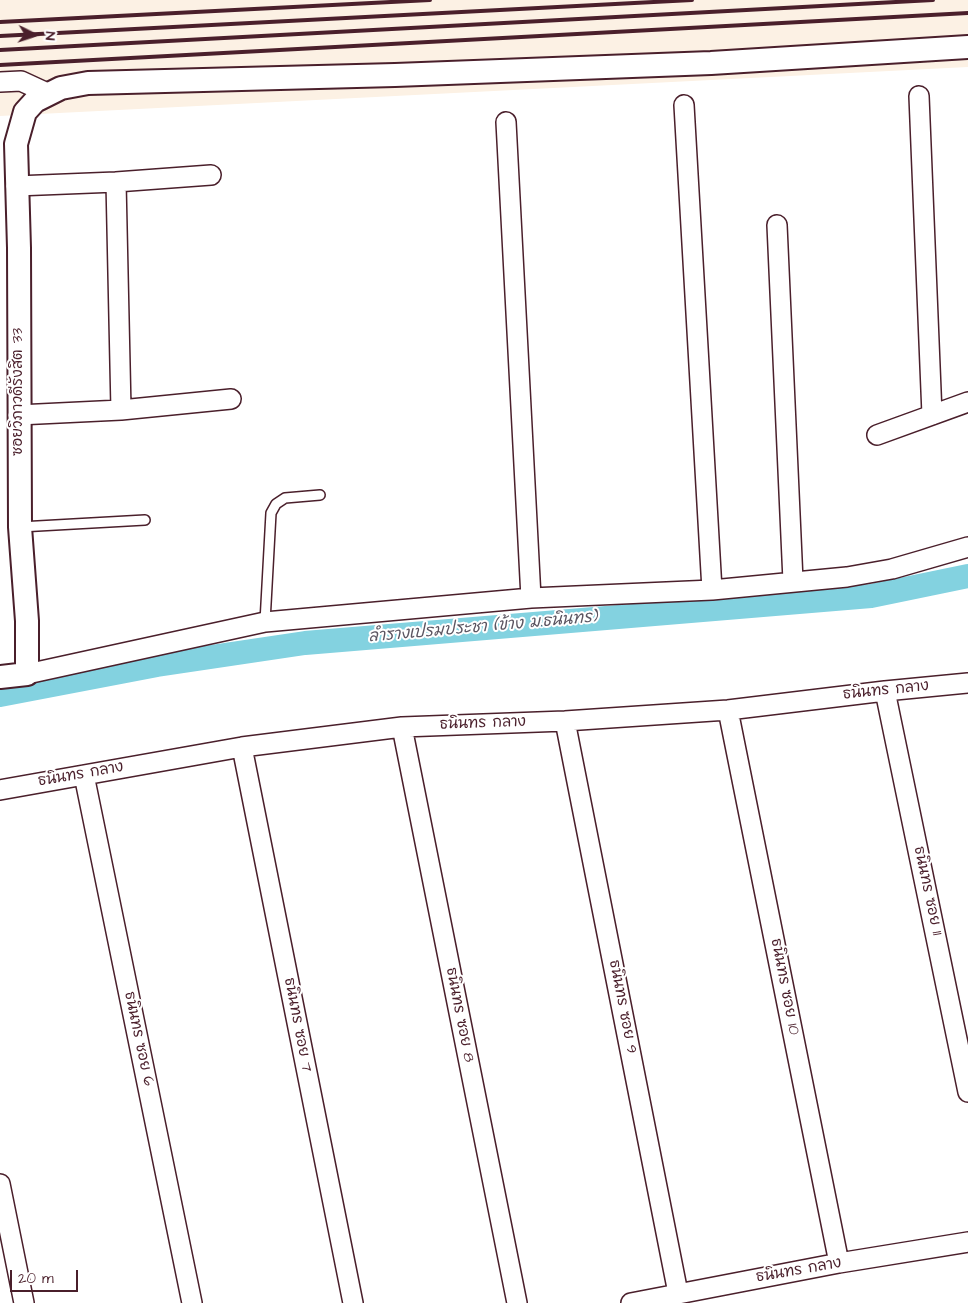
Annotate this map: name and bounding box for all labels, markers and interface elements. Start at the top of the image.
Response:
north arrow [10,10,60,60]
text: N [40,31,60,41]
street label: ซอยวิภาวดีรังสิต 33 [10,328,28,456]
water label: ลำรางเปรมประชา (ข้าง ม.ธนินทร) [368,608,598,648]
street label: ธนินทร กลาง [842,678,930,704]
street label: ธนินทร กลาง [440,714,526,734]
street label: ธนินทร กลาง [37,759,125,791]
street label: ธนินทร ซอย 11 [909,845,945,937]
street label: ธนินทร ซอย 10 [766,937,802,1037]
street label: ธนินทร ซอย 9 [604,959,640,1055]
street label: ธนินทร ซอย 8 [441,966,477,1064]
street label: ธนินทร ซอย 7 [279,976,315,1074]
street label: ธนินทร ซอย 6 [119,990,157,1088]
street label: ธนินทร กลาง [755,1255,843,1287]
scale bar [12,1260,80,1292]
text: 20 m [18,1268,54,1289]

